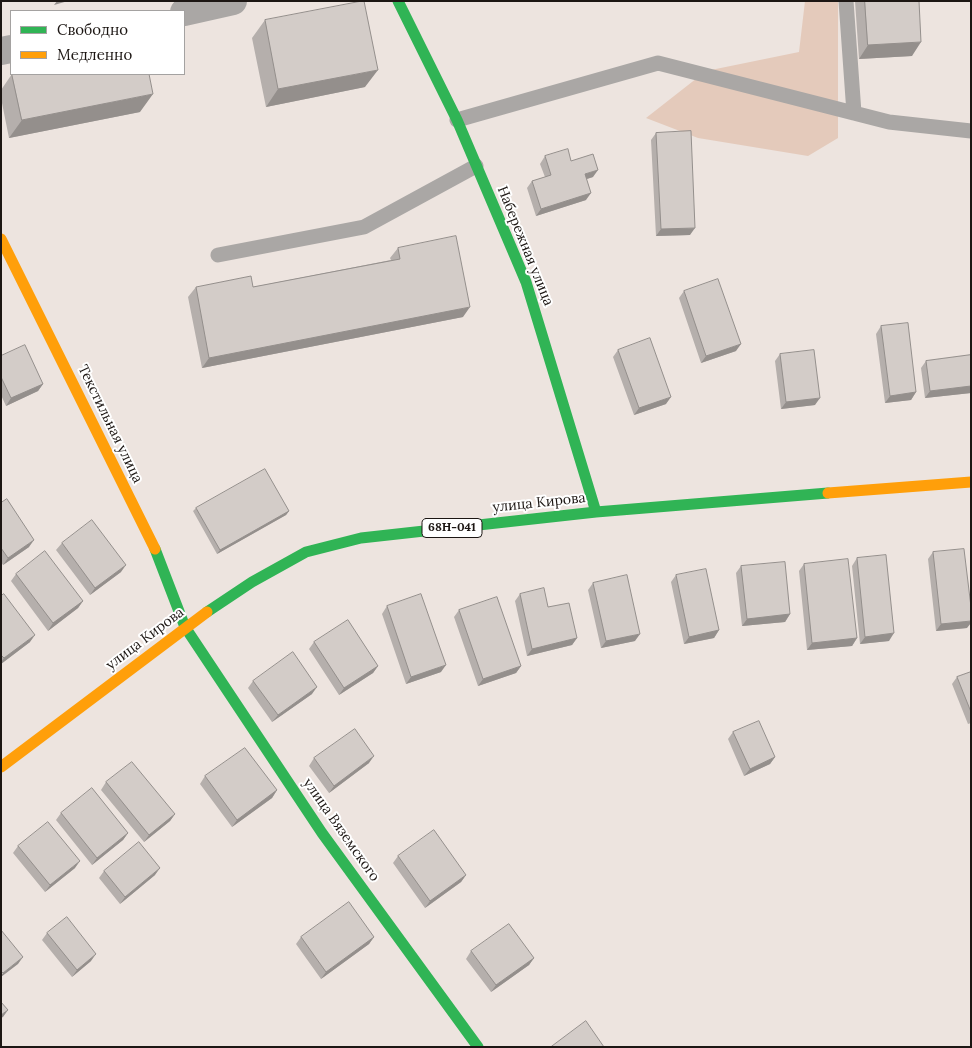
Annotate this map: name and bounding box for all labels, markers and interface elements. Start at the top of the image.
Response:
legend [10,10,185,75]
text: Свободно [57,20,128,39]
text: Медленно [57,45,132,64]
street label: Набережная улица [493,184,557,308]
street label: Текстильная улица [74,362,146,486]
street label: улица Кирова [492,490,586,516]
road number: 68Н-041 [422,518,482,538]
street label: улица Кирова [103,604,187,674]
street label: улица Вяземского [299,775,383,885]

